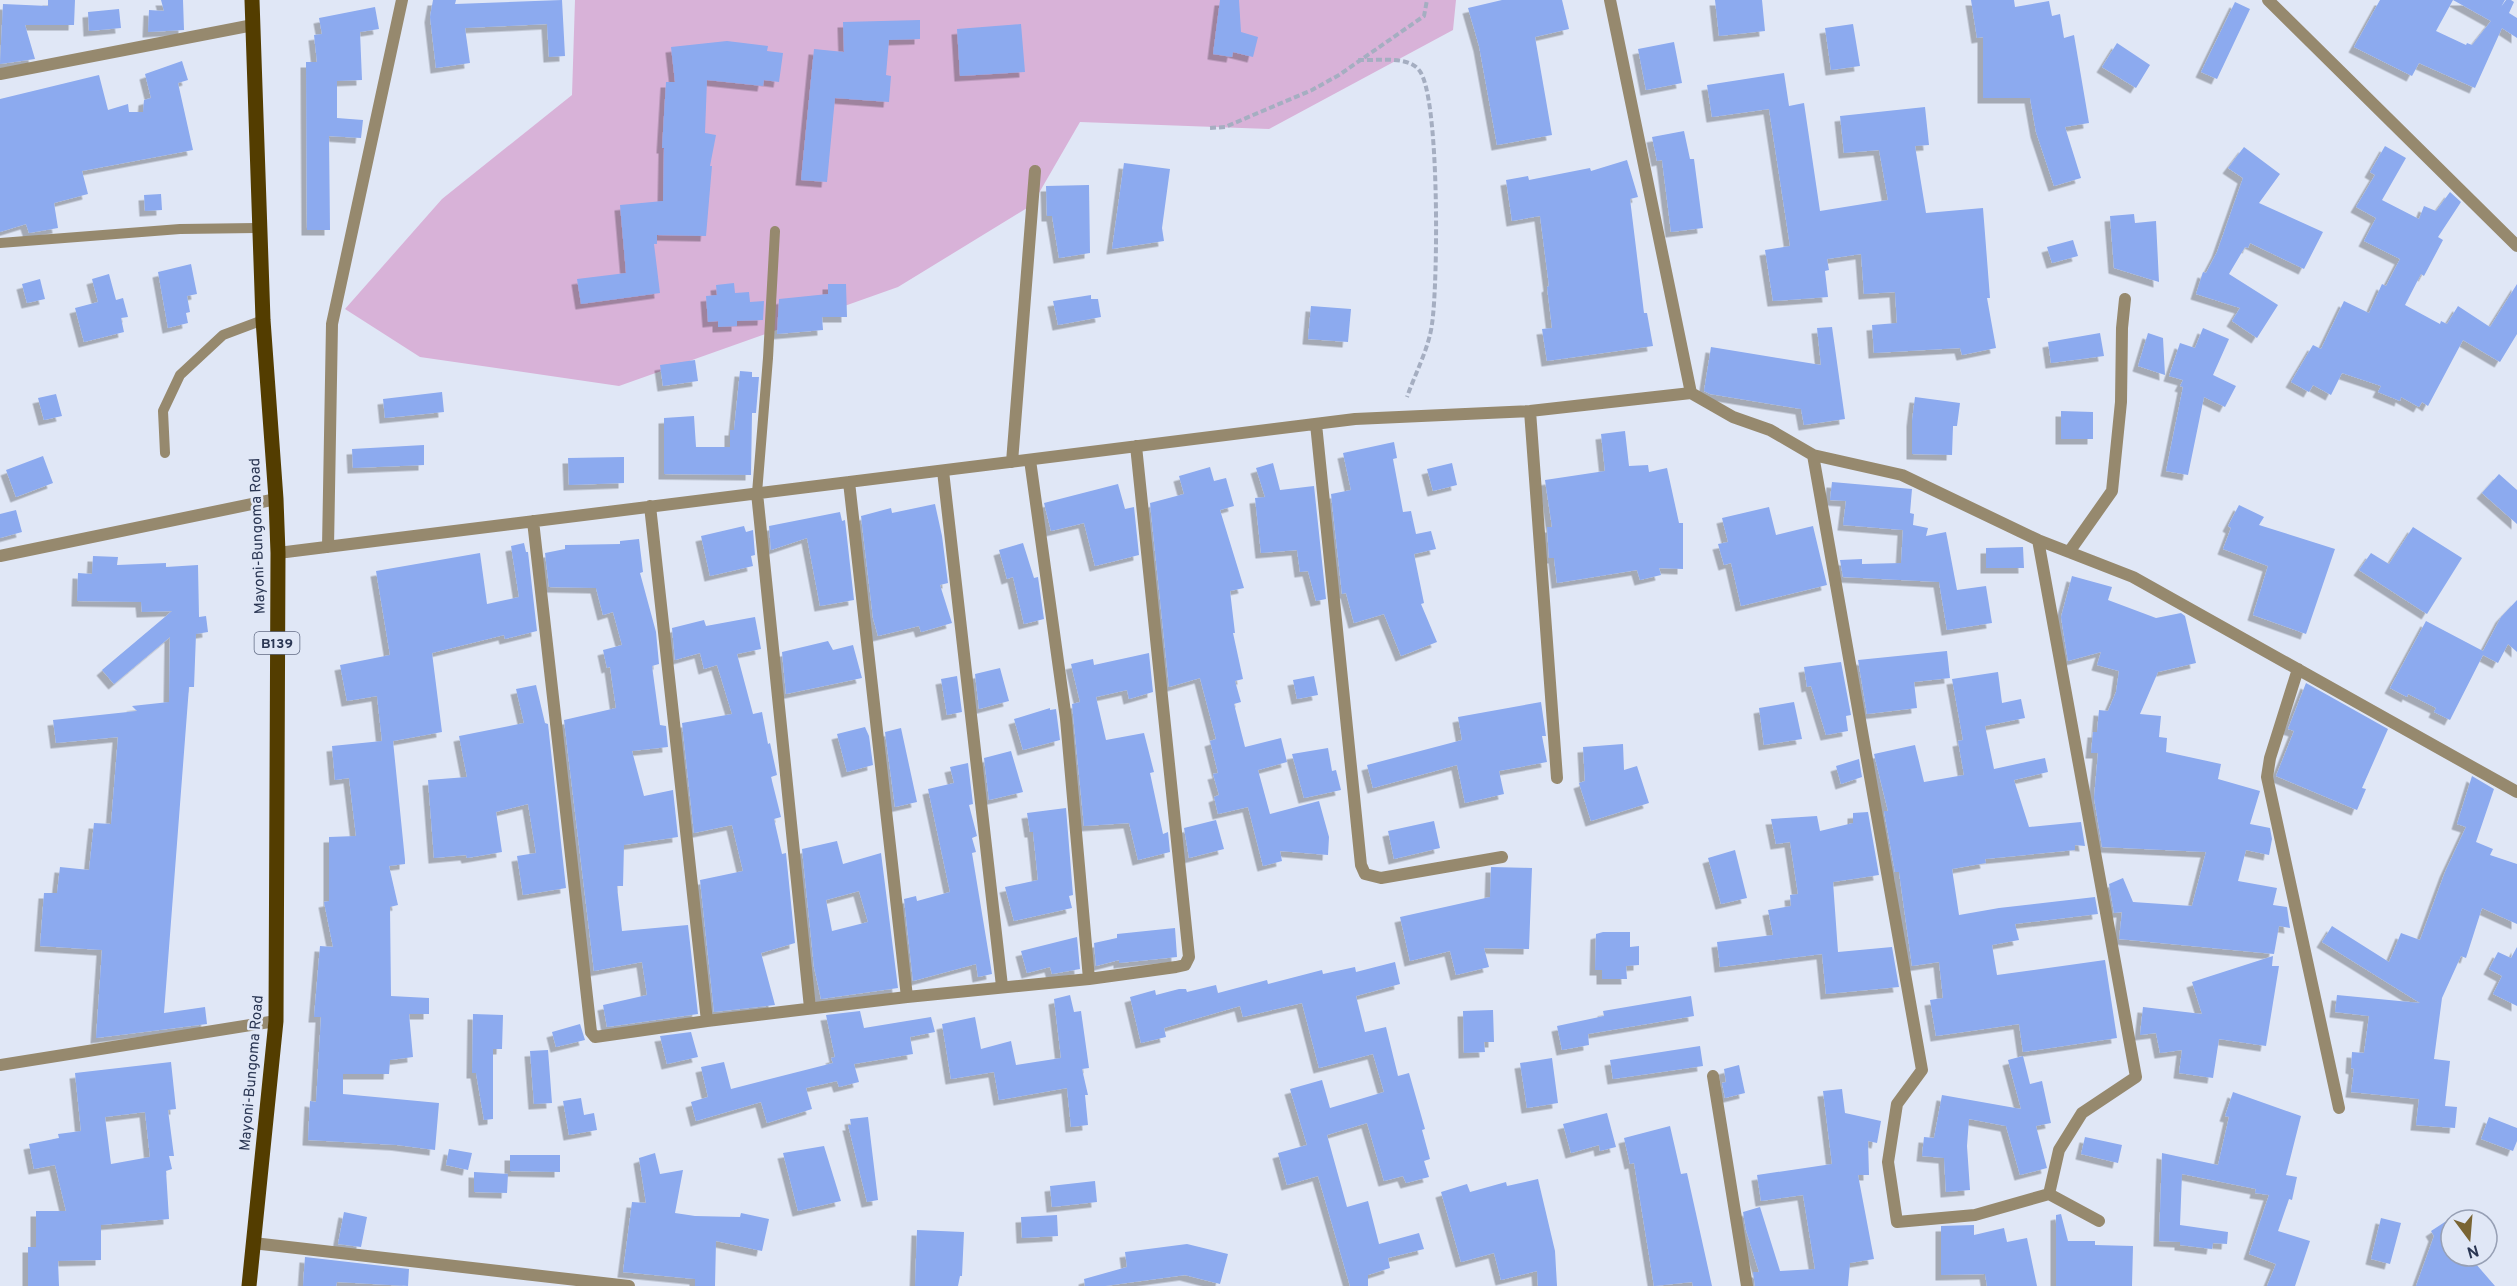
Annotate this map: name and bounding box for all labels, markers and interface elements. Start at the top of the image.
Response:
street label: Mayoni-Bungoma Road [246,457,271,614]
road number: B139 [254,632,300,654]
street label: Mayoni-Bungoma Road [236,994,269,1152]
north arrow [2439,1208,2499,1268]
text: N [2464,1239,2481,1262]

